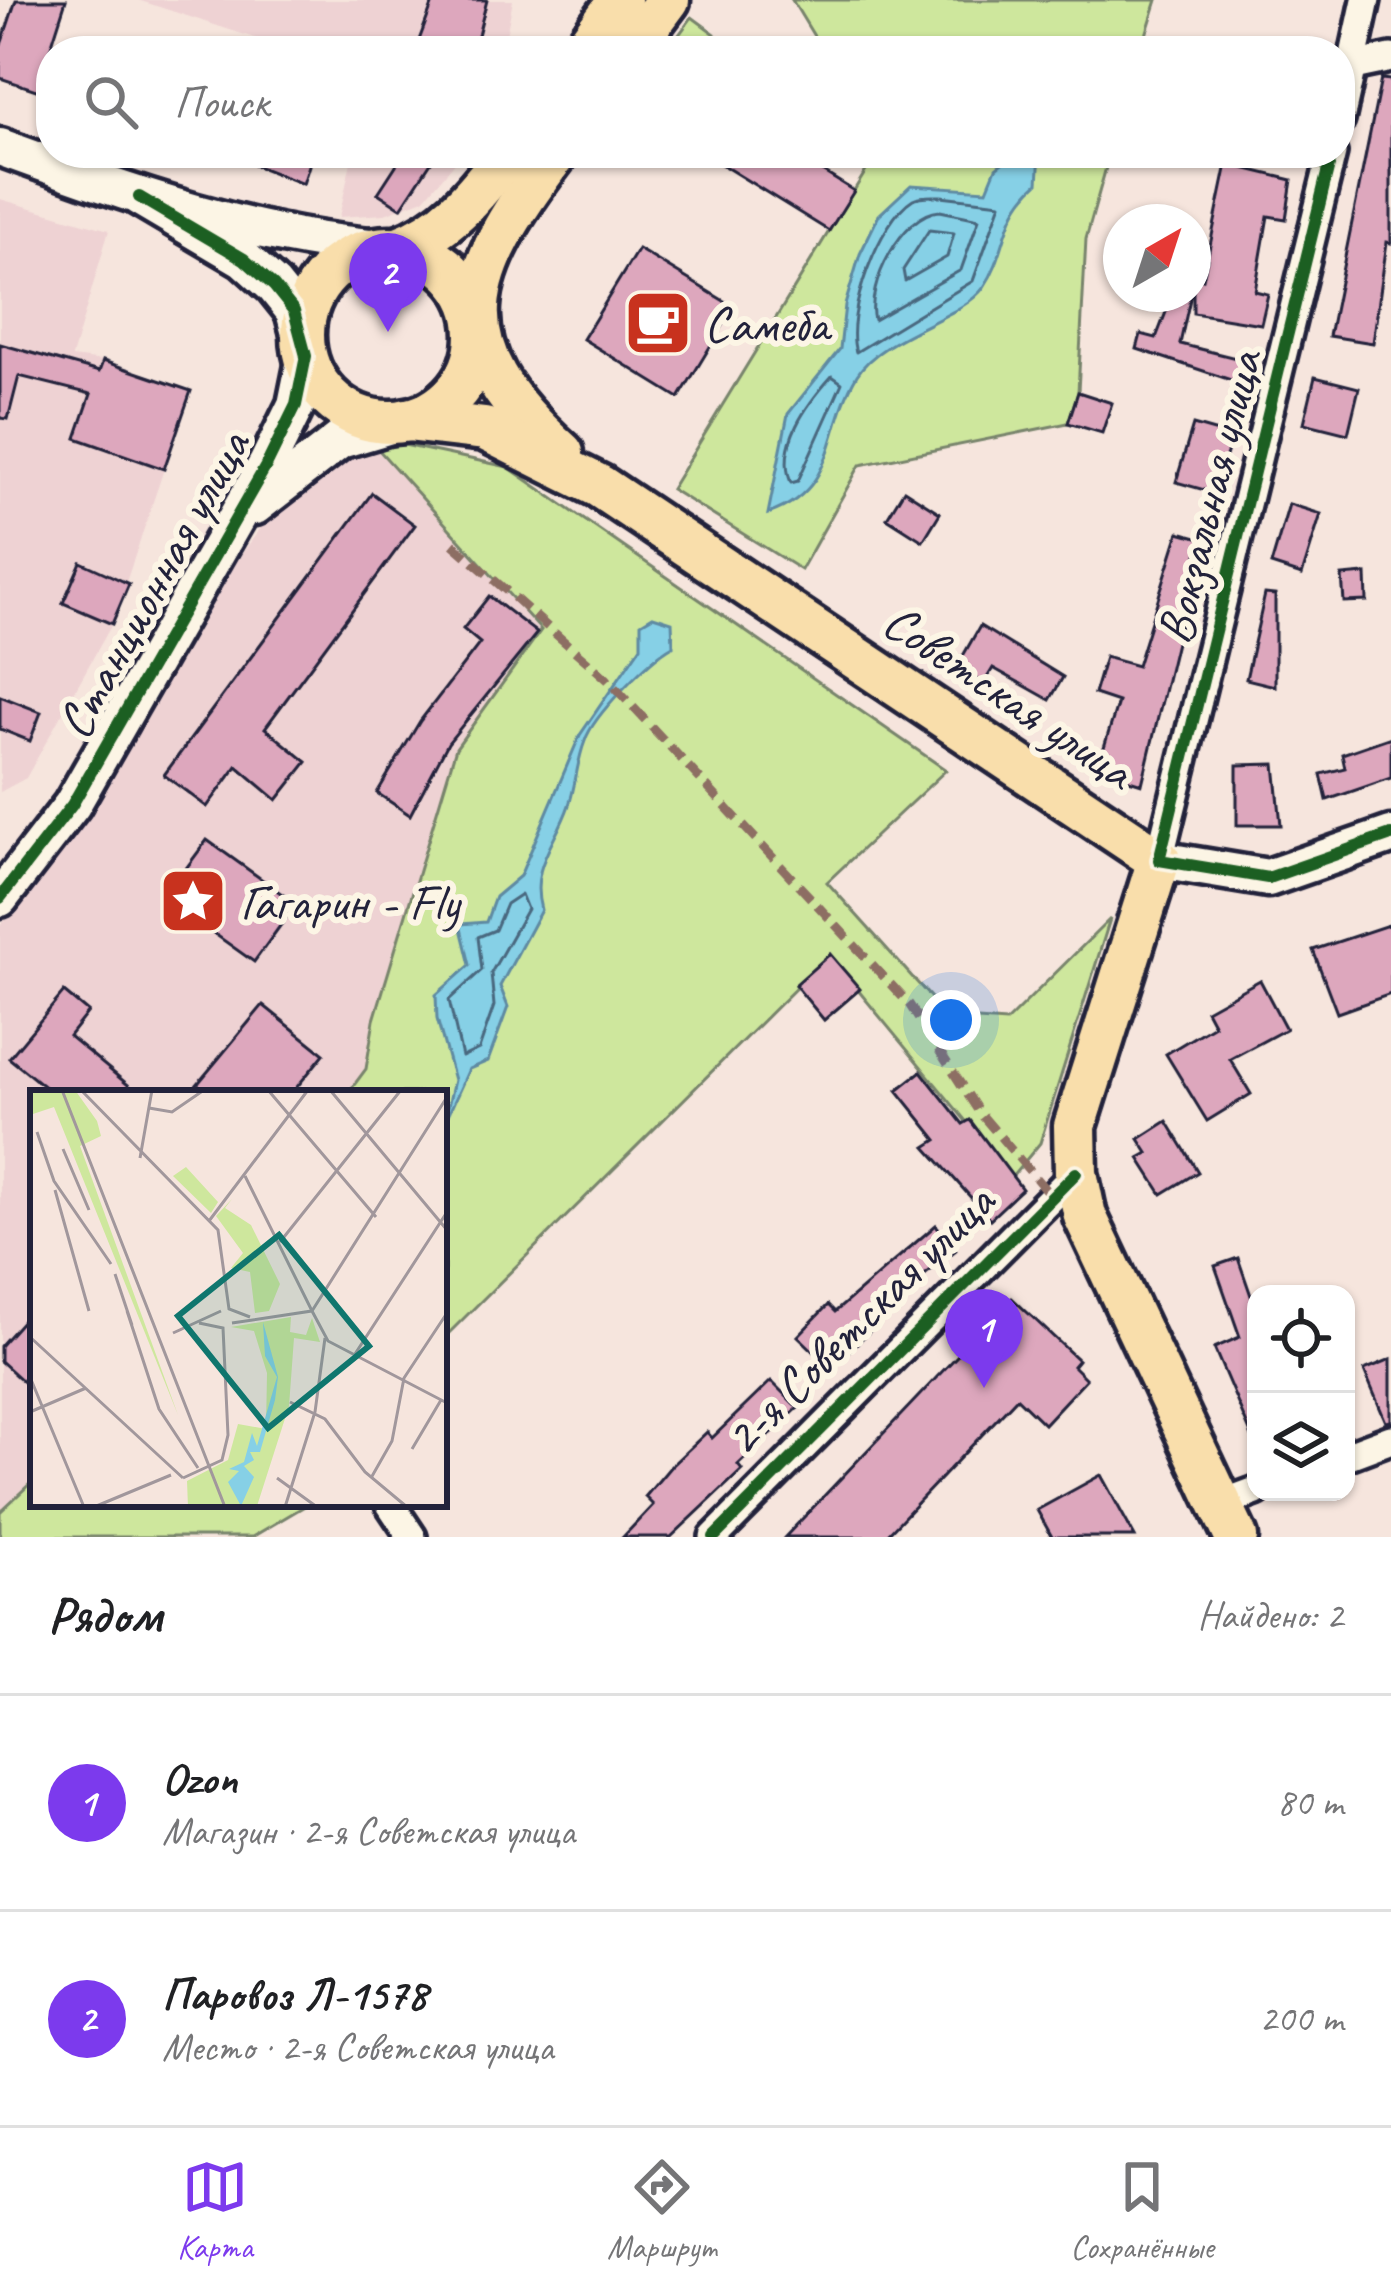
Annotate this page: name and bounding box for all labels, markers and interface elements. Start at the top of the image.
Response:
search box [36,36,1355,168]
icon: search [78,69,144,135]
text: Поиск [174,74,269,131]
north arrow [1103,204,1211,312]
pin: 2 [349,233,427,332]
cafe icon: Самеба [623,288,693,358]
place label: Самеба [704,292,833,356]
street label: Вокзальная улица [1142,341,1277,650]
street label: Станционная улица [42,416,266,750]
street label: Советская улица [871,589,1149,805]
place icon: Гагарин - Fly [158,866,228,936]
place label: Гагарин - Fly [240,870,463,934]
your location [921,990,981,1050]
inset map [30,1090,447,1507]
street label: 2-я Советская улица [710,1168,1010,1469]
map controls [1247,1285,1355,1501]
button: locate [1247,1285,1355,1393]
pin: 1 [945,1289,1023,1388]
button: layers [1247,1393,1355,1501]
text: Рядом [48,1583,162,1647]
text: Найдено: 2 [1198,1591,1343,1640]
text: Ozon [162,1750,237,1807]
text: 1 [78,1778,96,1827]
text: 80 m [1277,1778,1343,1827]
text: Магазин · 2-я Советская улица [162,1807,575,1856]
text: Паровоз Л-1578 [162,1966,427,2023]
text: 2 [78,1994,96,2043]
text: 200 m [1259,1994,1343,2043]
text: Место · 2-я Советская улица [162,2023,553,2072]
tab: Карта [177,2154,253,2268]
tab: Маршрут [607,2154,716,2268]
tab: Сохранённые [1070,2154,1214,2268]

